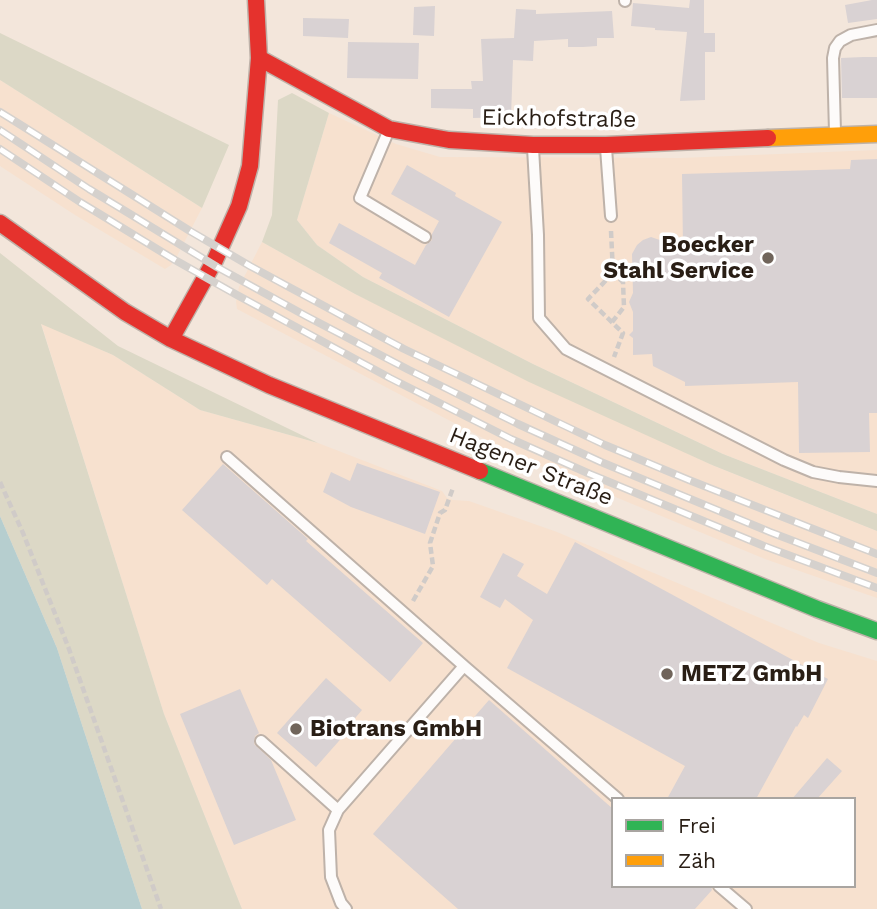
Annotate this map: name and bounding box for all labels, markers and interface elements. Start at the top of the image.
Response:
street label: Eickhofstraße [481,104,637,134]
place label: Boecker Stahl Service [603,231,754,285]
marker: Boecker Stahl Service [760,250,776,266]
street label: Hagener Straße [445,422,617,512]
place label: METZ GmbH [681,660,822,688]
marker: METZ GmbH [659,666,675,682]
place label: Biotrans GmbH [310,715,482,743]
marker: Biotrans GmbH [288,721,304,737]
legend [611,797,856,888]
text: Frei [678,813,716,838]
text: Zäh [678,848,716,873]

